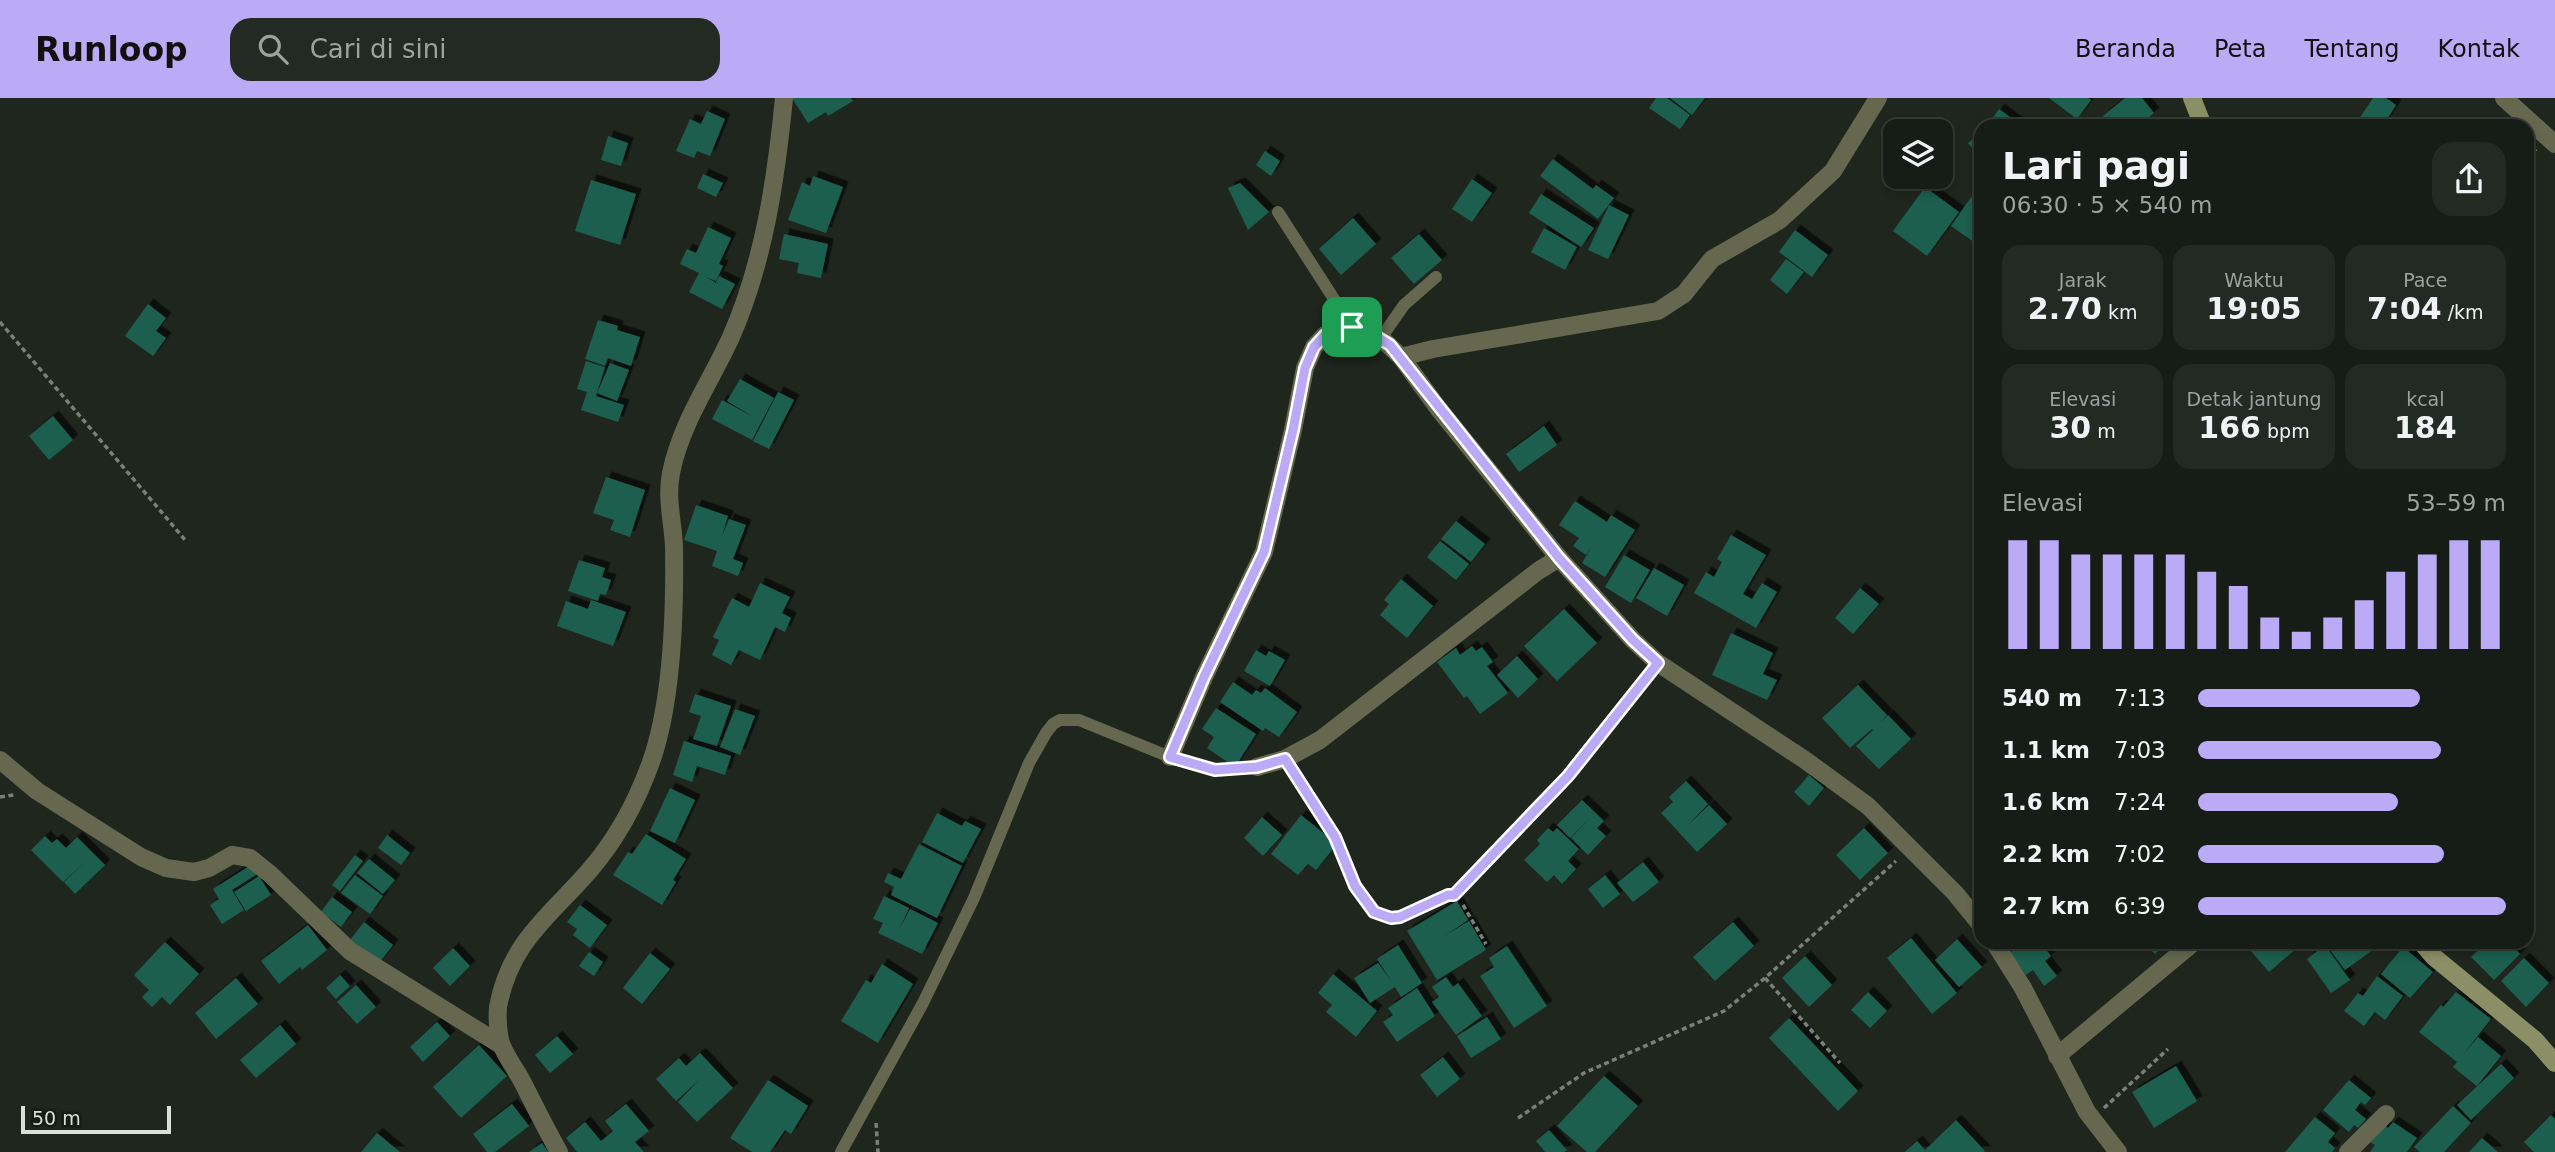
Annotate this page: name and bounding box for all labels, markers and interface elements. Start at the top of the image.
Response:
search box [230,18,720,81]
text: Runloop [35,30,188,69]
icon: search [254,30,292,68]
text: Cari di sini [310,34,446,64]
text: Beranda [2075,35,2176,63]
text: Peta [2214,35,2266,63]
text: Tentang [2304,35,2400,63]
text: Kontak [2438,35,2520,63]
map controls [1883,119,1953,189]
button: layers [1883,119,1953,189]
button: share [2432,142,2506,216]
text: Lari pagi [2002,144,2190,188]
text: 06:30 · 5 × 540 m [2002,192,2212,218]
text: Jarak [2059,269,2107,291]
text: Waktu [2224,269,2284,291]
text: Pace [2403,269,2448,291]
text: 2.70 [2028,291,2102,326]
text: 19:05 [2206,291,2302,326]
text: 7:04 [2367,291,2442,326]
pin [1322,297,1382,357]
text: km [2102,301,2137,323]
text: /km [2442,301,2484,323]
icon: arrive [1333,308,1371,346]
text: Elevasi [2049,388,2116,410]
text: Detak jantung [2186,388,2322,410]
text: kcal [2406,388,2445,410]
text: 30 [2050,410,2091,445]
text: 166 [2198,410,2261,445]
text: 184 [2394,410,2457,445]
text: m [2091,420,2116,442]
text: bpm [2261,420,2310,442]
text: Elevasi [2002,490,2083,516]
text: 53–59 m [2406,490,2506,516]
text: 540 m [2002,685,2082,711]
text: 7:13 [2114,685,2166,711]
text: 1.1 km [2002,737,2090,763]
text: 7:03 [2114,737,2166,763]
text: 1.6 km [2002,789,2090,815]
text: 7:24 [2114,789,2166,815]
text: 2.2 km [2002,841,2090,867]
text: 7:02 [2114,841,2166,867]
text: 2.7 km [2002,893,2090,919]
text: 6:39 [2114,893,2166,919]
scale bar [21,1103,172,1135]
text: 50 m [32,1107,81,1129]

